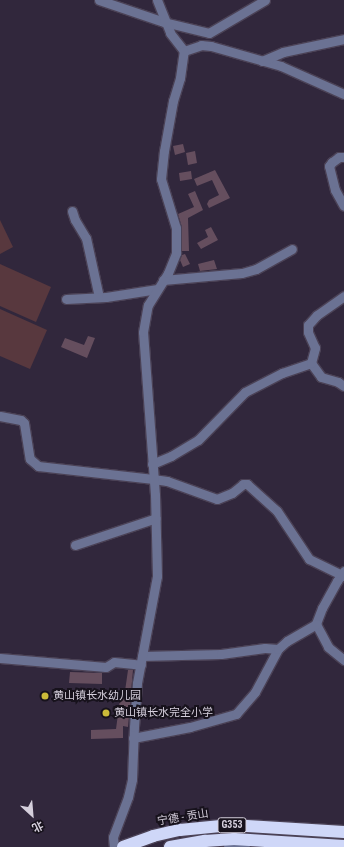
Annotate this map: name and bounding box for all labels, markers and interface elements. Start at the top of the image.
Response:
place label: 黄山镇长水幼儿园 [53,689,141,703]
marker: 黄山镇长水幼儿园 [40,691,50,701]
place label: 黄山镇长水完全小学 [114,706,213,720]
marker: 黄山镇长水完全小学 [101,708,111,718]
north arrow [12,795,52,835]
street label: 宁德 - 贡山 [156,807,210,829]
road number: G353 [217,817,247,833]
text: 北 [30,818,45,834]

